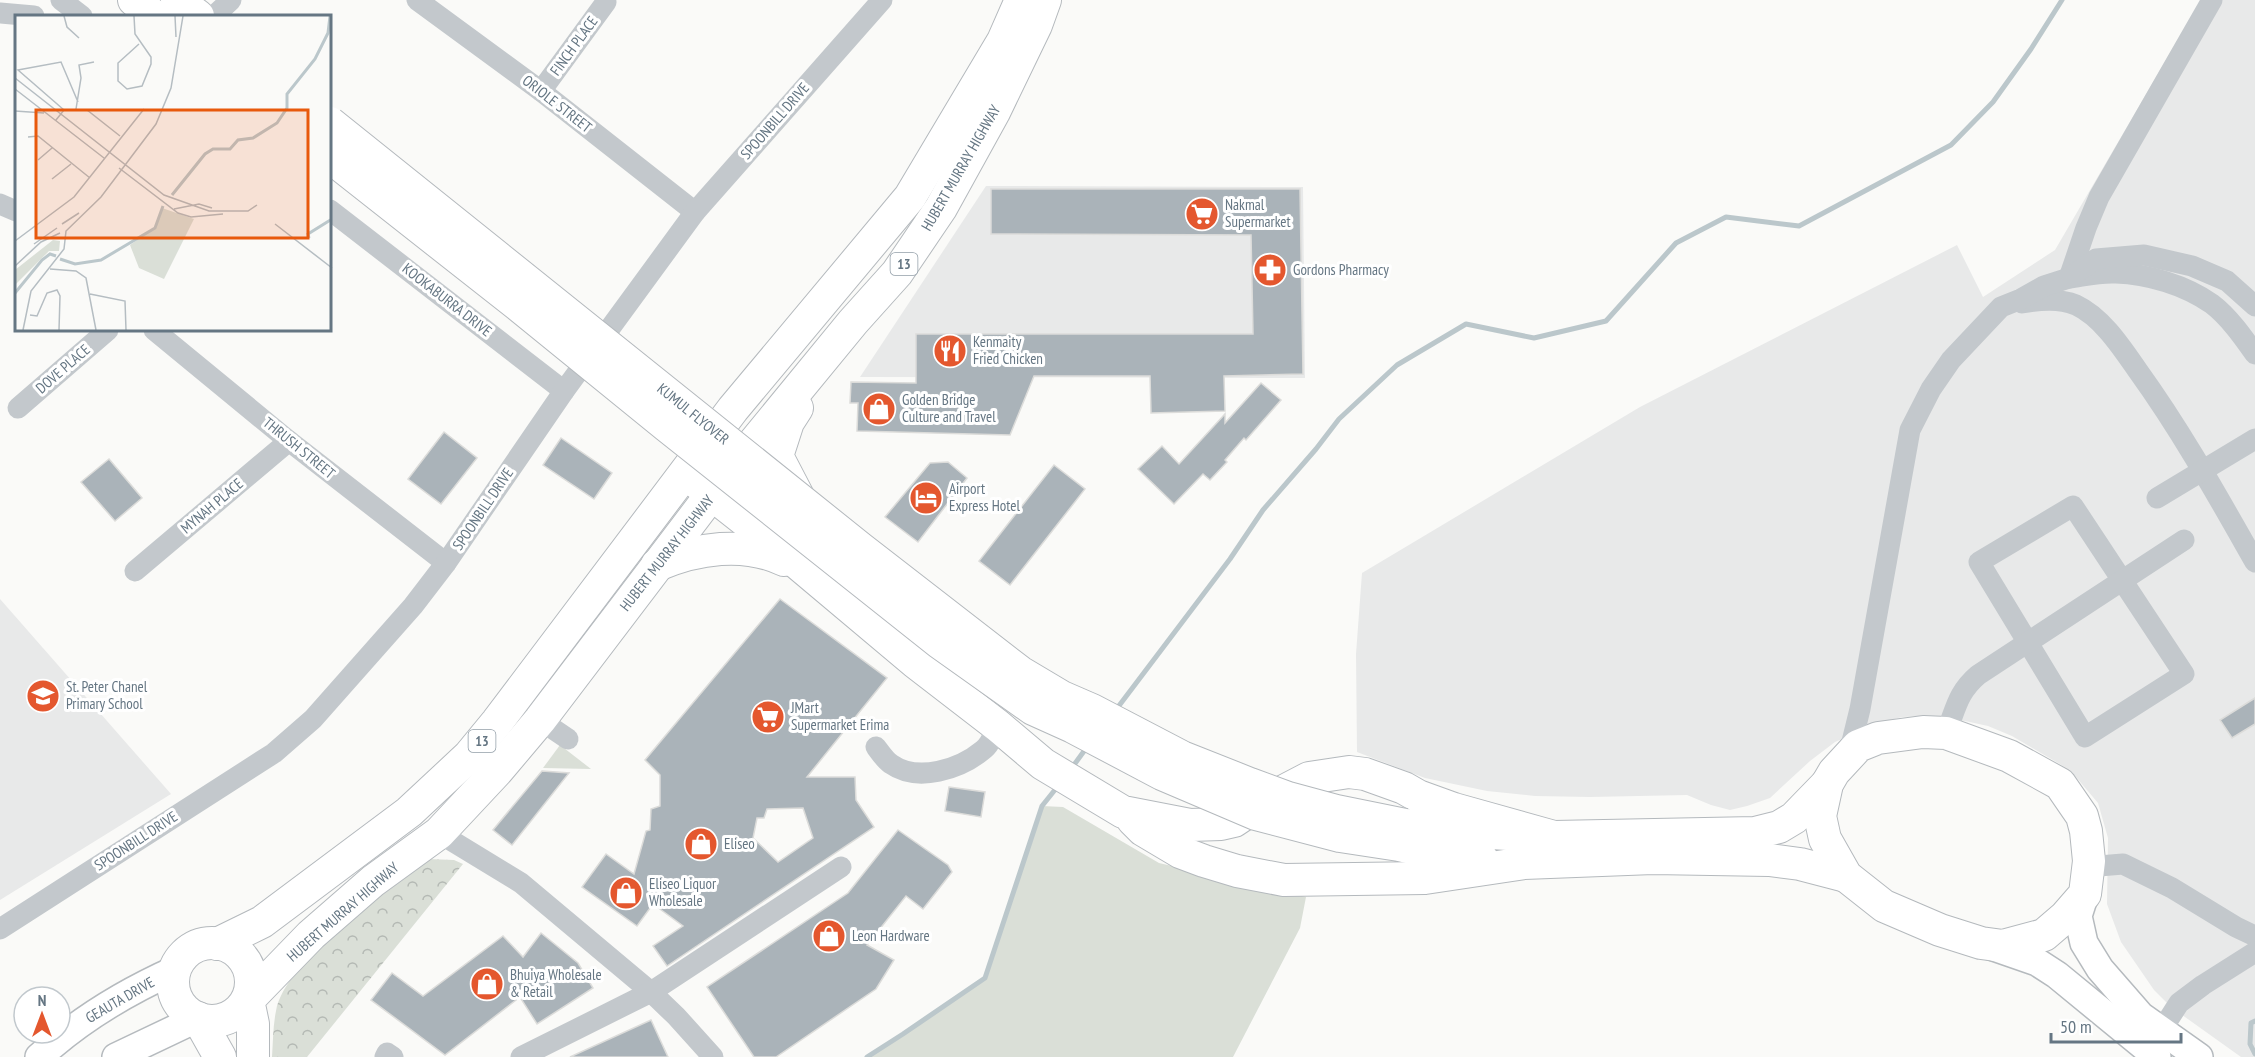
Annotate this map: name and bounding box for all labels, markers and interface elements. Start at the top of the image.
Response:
street label: FINCH PLACE [546,12,602,79]
inset map [15,15,332,332]
street label: ORIOLE STREET [519,71,596,137]
street label: SPOONBILL DRIVE [736,79,813,163]
street label: HUBERT MURRAY HIGHWAY [917,101,1004,234]
place label: Nakmal Supermarket [1225,195,1291,231]
supermarket icon: Nakmal Supermarket [1184,196,1220,232]
pharmacy icon: Gordons Pharmacy [1252,252,1288,288]
road number: 13 [890,253,918,275]
street label: KOOKABURRA DRIVE [399,259,496,340]
place label: Gordons Pharmacy [1293,260,1389,279]
place label: Kenmaity Fried Chicken [973,332,1043,368]
restaurant icon: Kenmaity Fried Chicken [932,333,968,369]
street label: DOVE PLACE [32,340,94,397]
street label: KUMUL FLYOVER [653,379,733,448]
place label: Golden Bridge Culture and Travel [902,390,996,426]
shop icon: Golden Bridge Culture and Travel [861,391,897,427]
street label: THRUSH STREET [259,413,339,483]
street label: SPOONBILL DRIVE [448,464,517,553]
street label: MYNAH PLACE [176,474,247,537]
place label: Airport Express Hotel [949,479,1020,515]
hotel icon: Airport Express Hotel [908,480,944,516]
street label: HUBERT MURRAY HIGHWAY [615,491,718,615]
place label: St. Peter Chanel Primary School [66,677,148,713]
school or university icon: St. Peter Chanel Primary School [25,678,61,714]
place label: JMart Supermarket Erima [790,698,889,734]
supermarket icon: JMart Supermarket Erima [750,699,786,735]
road number: 13 [468,730,496,752]
street label: SPOONBILL DRIVE [91,807,181,874]
shop icon: Eliseo [683,826,719,862]
place label: Eliseo [724,834,755,853]
street label: HUBERT MURRAY HIGHWAY [283,858,403,965]
place label: Eliseo Liquor Wholesale [649,874,717,910]
shop icon: Eliseo Liquor Wholesale [608,875,644,911]
shop icon: Leon Hardware [811,918,847,954]
place label: Leon Hardware [852,926,930,945]
place label: Bhuiya Wholesale & Retail [510,965,602,1001]
shop icon: Bhuiya Wholesale & Retail [469,966,505,1002]
street label: GEAUTA DRIVE [82,972,158,1027]
north arrow [12,985,72,1045]
text: N [38,990,46,1010]
scale bar [2051,1006,2182,1044]
text: 50 m [2060,1015,2092,1038]

